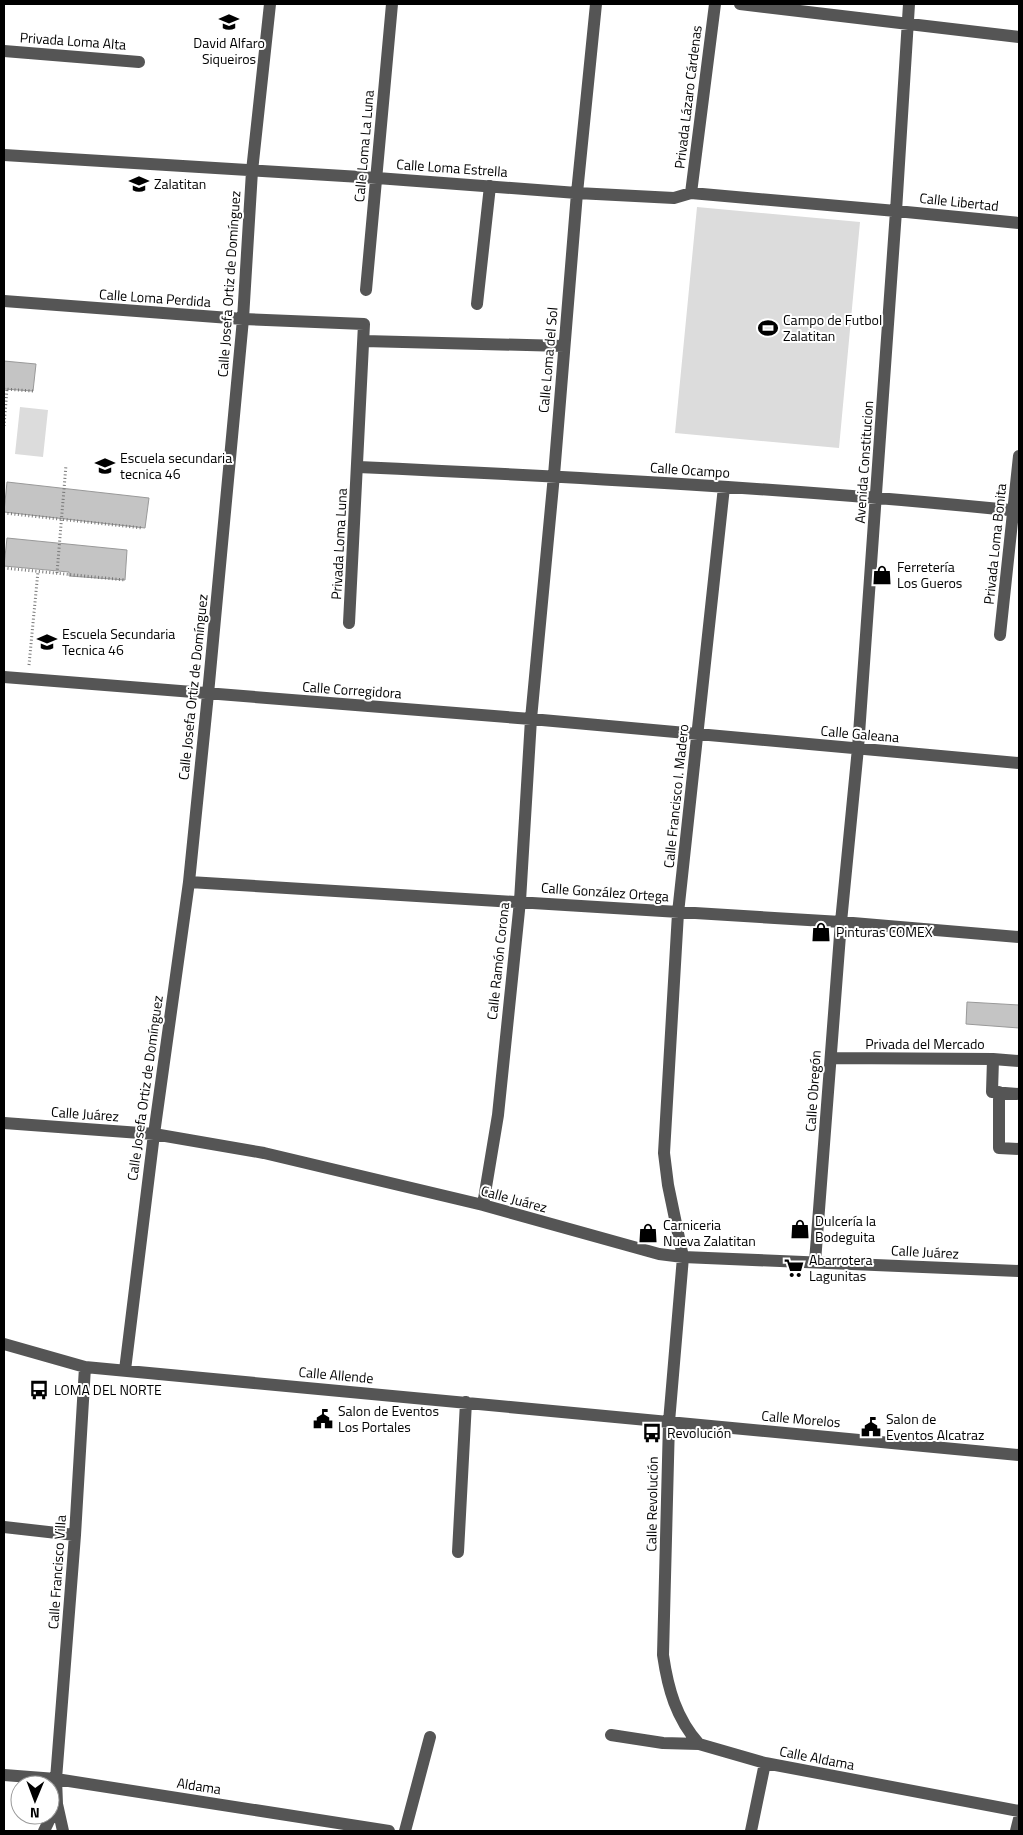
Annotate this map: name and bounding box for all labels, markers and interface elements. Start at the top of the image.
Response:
school or university icon: David Alfaro Siqueiros [218,11,240,33]
street label: Privada Lázaro Cárdenas [668,24,707,170]
street label: Privada Loma Alta [19,26,127,55]
place label: David Alfaro Siqueiros [193,32,265,69]
street label: Calle Loma La Luna [348,89,379,203]
street label: Calle Loma Estrella [396,153,508,182]
school or university icon: Zalatitan [128,173,150,195]
place label: Zalatitan [154,173,206,194]
street label: Calle Libertad [918,187,1000,216]
street label: Calle Josefa Ortiz de Domínguez [212,190,245,378]
street label: Calle Loma Perdida [98,283,212,312]
street label: Calle Loma del Sol [532,306,563,414]
place label: Campo de Futbol Zalatitan [783,309,882,346]
sports icon: Campo de Futbol Zalatitan [757,317,779,339]
street label: Avenida Constitucion [849,400,878,524]
place label: Escuela secundaria tecnica 46 [120,447,232,484]
school or university icon: Escuela secundaria tecnica 46 [94,455,116,477]
street label: Calle Ocampo [649,456,731,483]
street label: Privada Loma Bonita [978,482,1011,606]
street label: Privada Loma Luna [325,488,352,600]
place label: Ferretería Los Gueros [897,556,962,593]
shop icon: Ferretería Los Gueros [871,564,893,586]
street label: Calle Josefa Ortiz de Domínguez [172,593,213,781]
place label: Escuela Secundaria Tecnica 46 [62,623,175,660]
school or university icon: Escuela Secundaria Tecnica 46 [36,631,58,653]
street label: Calle Corregidora [302,676,402,703]
street label: Calle Galeana [820,720,900,747]
street label: Calle Francisco I. Madero [657,723,694,869]
street label: Calle González Ortega [540,877,670,906]
street label: Calle Ramón Corona [481,901,514,1021]
shop icon: Pinturas COMEX [810,921,832,943]
place label: Pinturas COMEX [836,921,933,942]
street label: Calle Josefa Ortiz de Domínguez [121,994,168,1182]
street label: Privada del Mercado [865,1033,985,1054]
street label: Calle Obregón [799,1049,826,1132]
street label: Calle Juárez [50,1101,120,1126]
street label: Calle Juárez [479,1180,550,1217]
place label: Dulcería la Bodeguita [815,1210,876,1247]
place label: Carniceria Nueva Zalatitan [663,1214,756,1251]
shop icon: Dulcería la Bodeguita [789,1218,811,1240]
shop icon: Carniceria Nueva Zalatitan [637,1222,659,1244]
street label: Calle Juárez [891,1239,959,1264]
place label: Abarrotera Lagunitas [809,1249,872,1286]
supermarket icon: Abarrotera Lagunitas [783,1257,805,1279]
street label: Calle Allende [298,1361,374,1388]
bus stop icon: LOMA DEL NORTE [28,1379,50,1401]
place label: LOMA DEL NORTE [54,1379,162,1400]
place label: Salon de Eventos Los Portales [338,1400,439,1437]
street label: Calle Morelos [761,1405,841,1432]
public building icon: Salon de Eventos Los Portales [312,1408,334,1430]
place label: Salon de Eventos Alcatraz [886,1408,984,1445]
public building icon: Salon de Eventos Alcatraz [860,1416,882,1438]
bus stop icon: Revolución [641,1422,663,1444]
place label: Revolución [667,1422,731,1443]
street label: Calle Revolución [640,1456,663,1552]
street label: Calle Francisco Villa [42,1514,71,1630]
street label: Calle Aldama [778,1740,856,1775]
street label: Aldama [175,1772,223,1799]
north arrow [10,1775,60,1825]
text: N [30,1803,40,1824]

